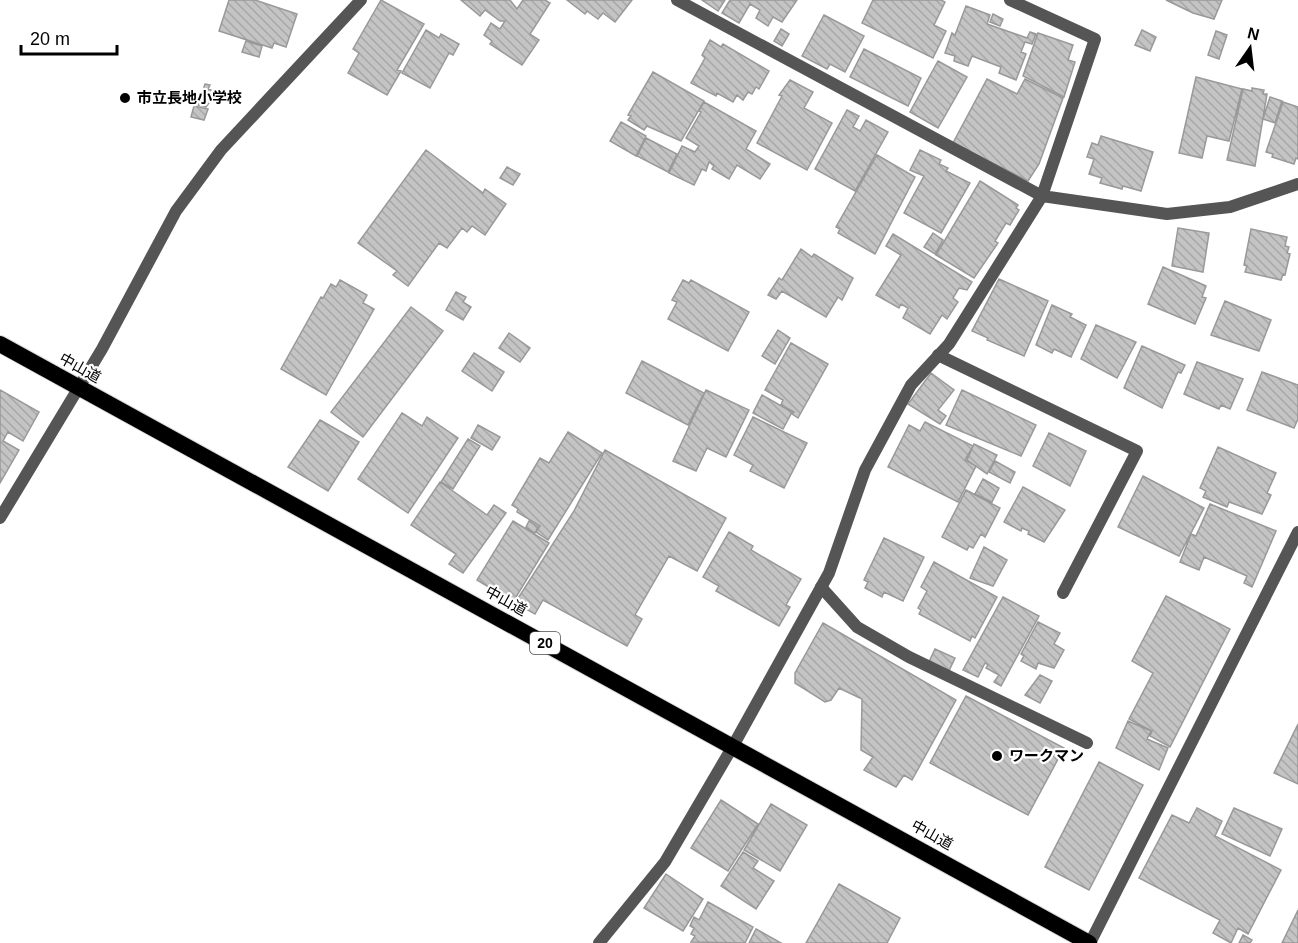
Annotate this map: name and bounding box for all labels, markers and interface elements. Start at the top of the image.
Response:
scale bar [21,18,117,56]
north arrow [1220,18,1280,78]
text: N [1246,24,1261,44]
text: 20 m [30,29,70,49]
place label: 市立長地小学校 [137,89,242,106]
marker: 市立長地小学校 [118,91,132,105]
street label: 中山道 [56,349,104,386]
street label: 中山道 [482,582,530,619]
road number: 20 [530,632,560,654]
place label: ワークマン [1009,747,1084,764]
marker: ワークマン [990,749,1004,763]
street label: 中山道 [908,816,956,853]

